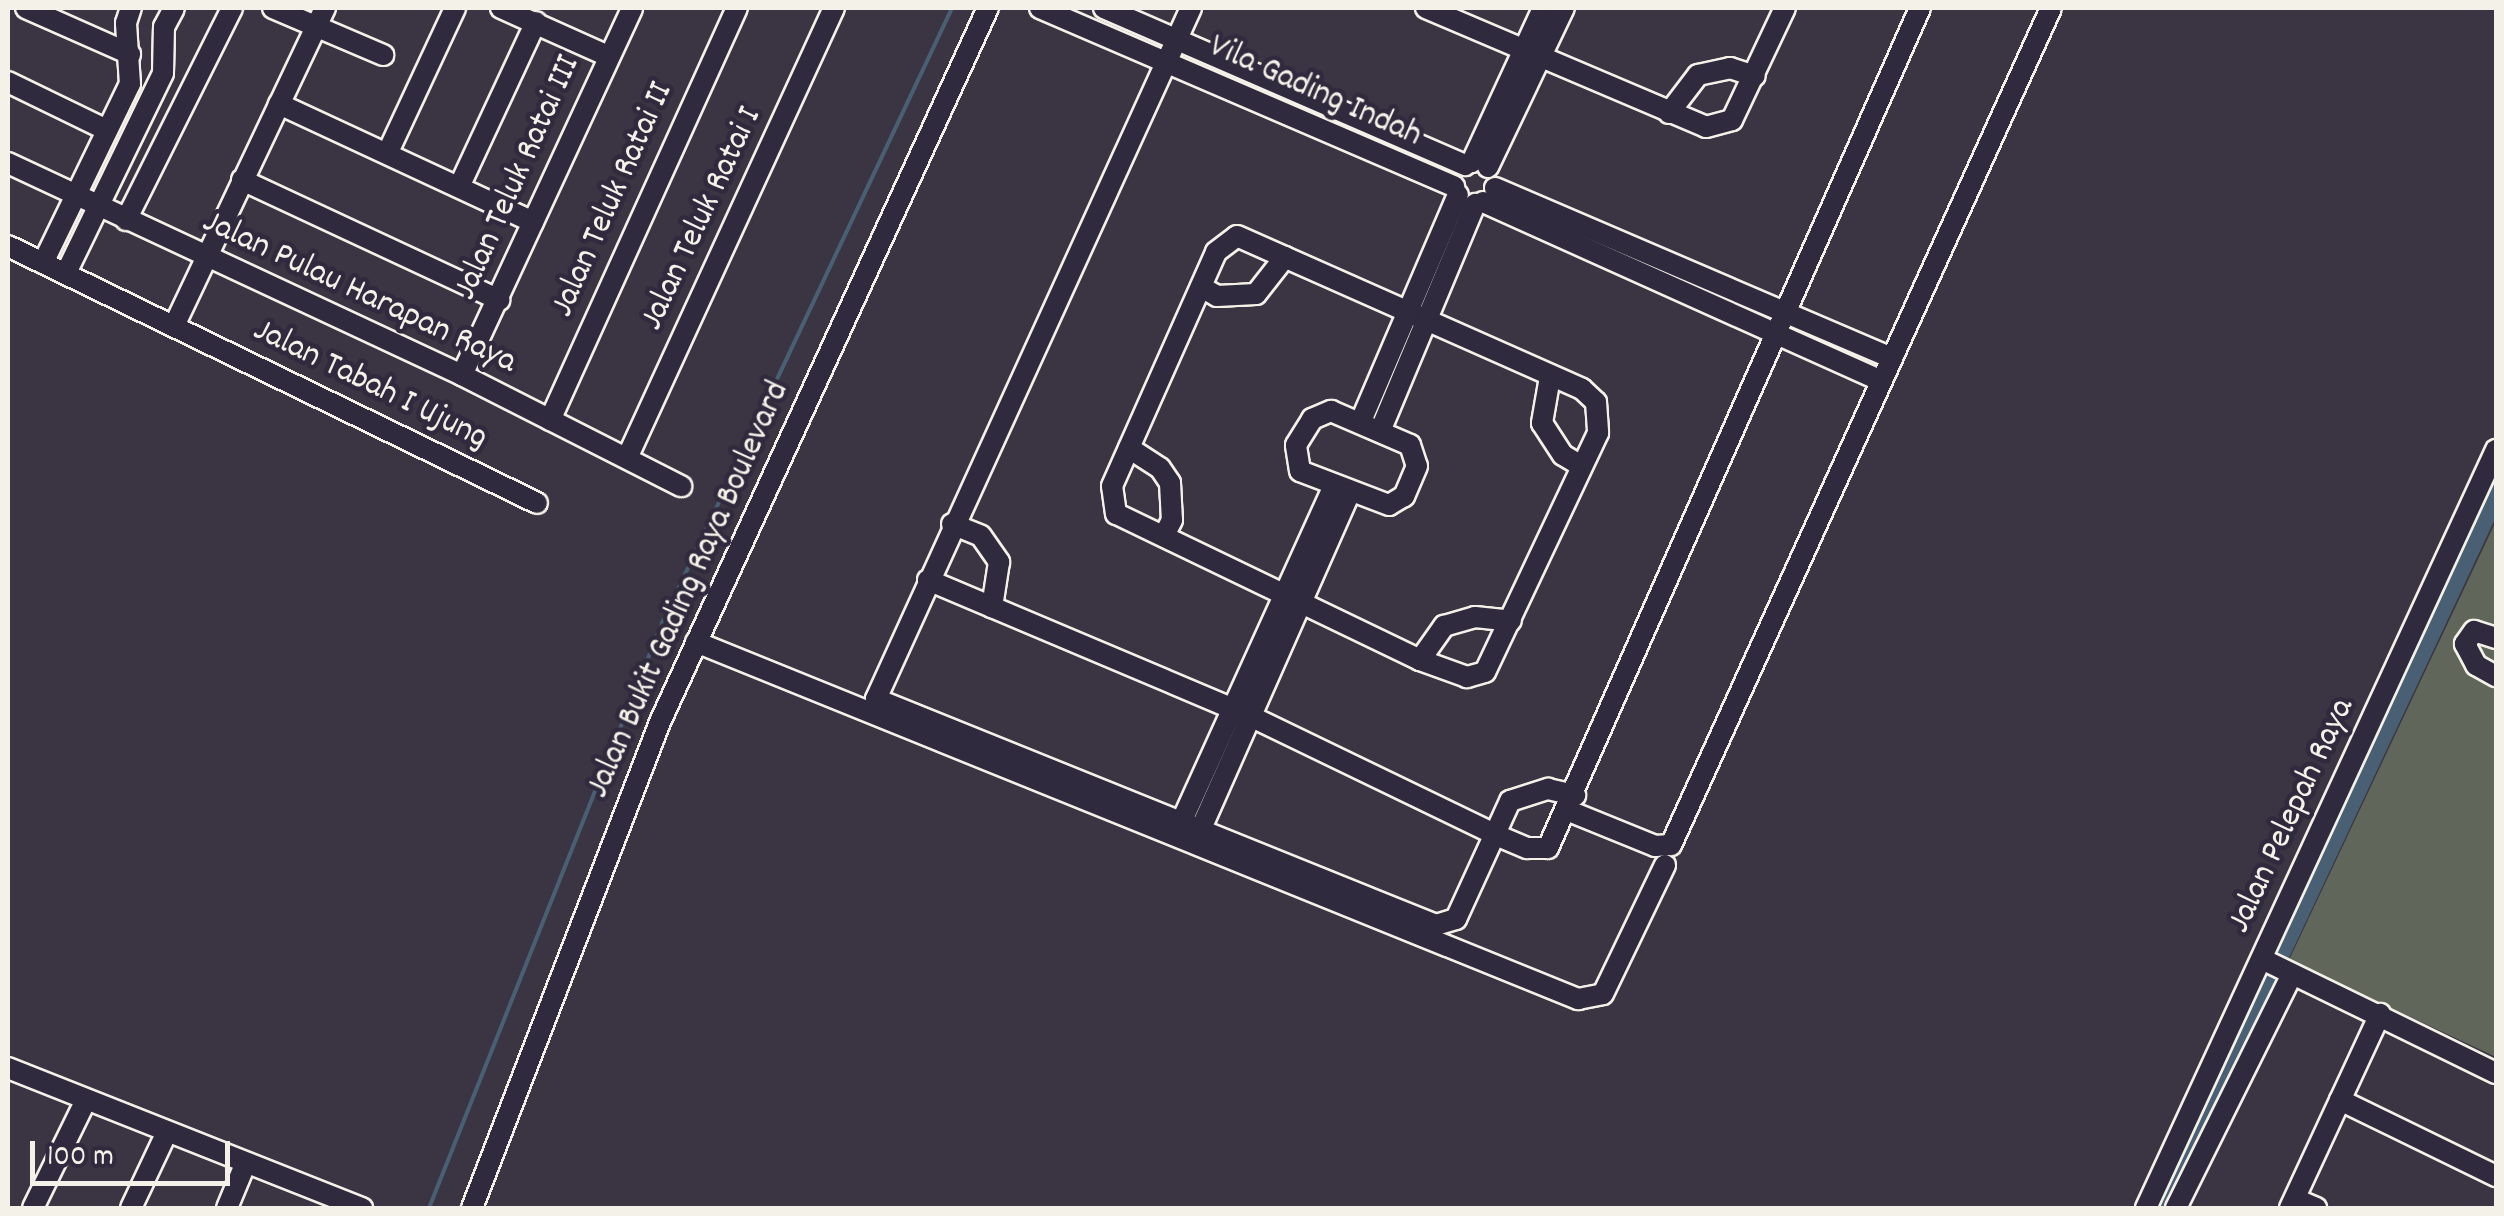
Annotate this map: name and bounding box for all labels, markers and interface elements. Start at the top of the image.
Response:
street label: Vila Gading Indah [1202,26,1428,158]
street label: Jalan Teluk Ratai III [445,49,591,307]
street label: Jalan Teluk Ratai II [543,76,683,324]
street label: Jalan Teluk Ratai I [632,101,772,337]
street label: Jalan Pulau Harapan Raya [195,202,523,384]
street label: Jalan Tabah I Ujung [246,310,494,460]
street label: Jalan Bukit Gading Raya Boulevard [578,375,800,805]
street label: Jalan Pelepah Raya [2219,692,2365,940]
scale bar [35,1121,235,1183]
text: 100 m [47,1137,114,1180]

